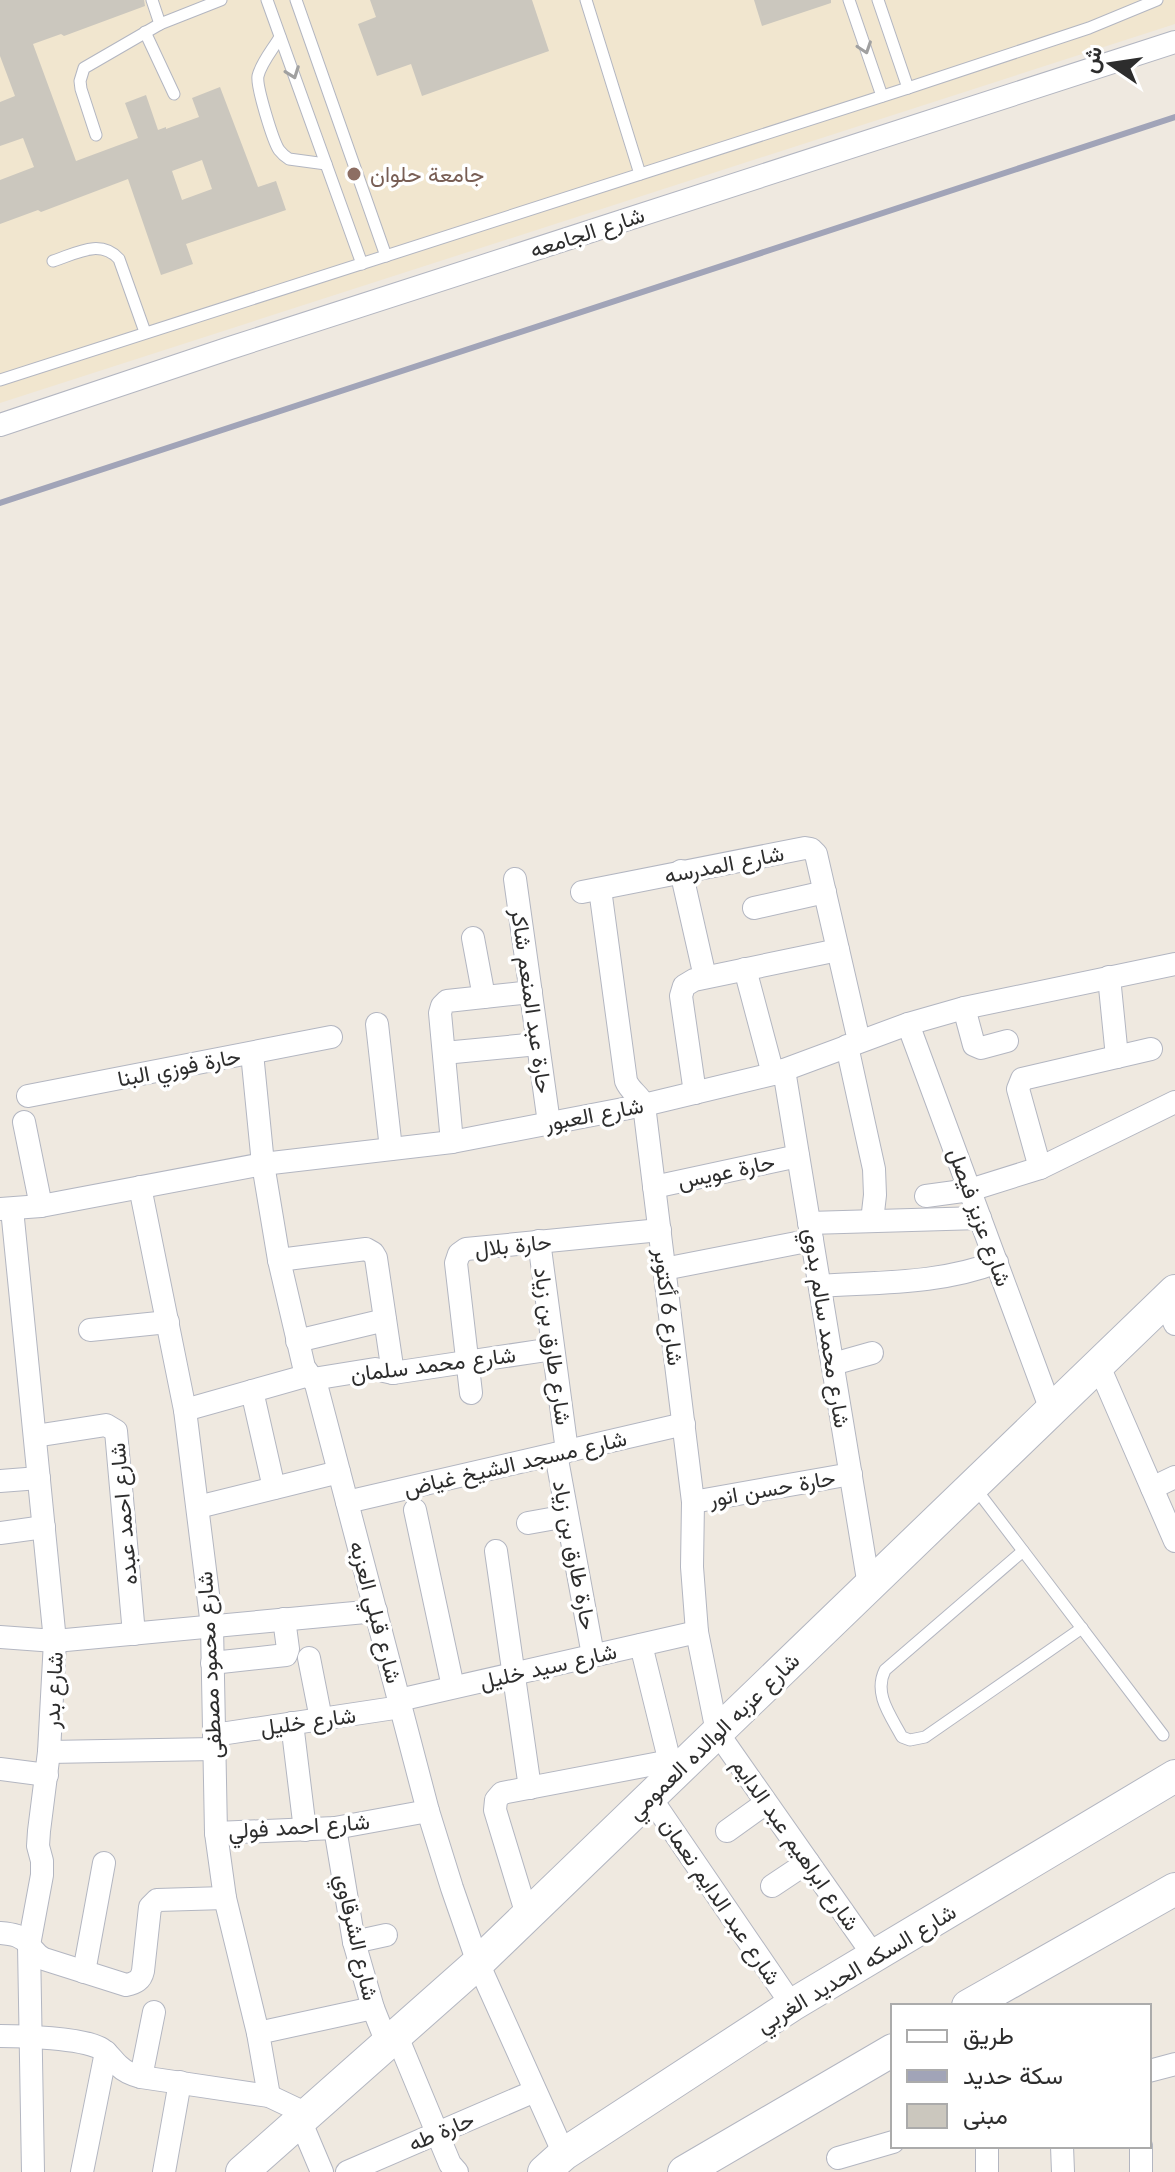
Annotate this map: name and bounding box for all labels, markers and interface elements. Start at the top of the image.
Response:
north arrow [1071,24,1151,104]
one-way arrow [856,40,872,54]
text: ش [1073,43,1110,76]
one-way arrow [284,66,300,80]
place label: جامعة حلوان [370,158,484,190]
marker: جامعة حلوان [345,165,363,183]
street label: شارع الجامعه [526,198,648,266]
street label: شارع المدرسه [661,837,787,891]
street label: حارة عبد المنعم شاكر [503,905,561,1096]
street label: حارة فوزي البنا [115,1039,244,1098]
street label: شارع العبور [541,1089,646,1139]
street label: شارع عزيز فيصل [940,1143,1020,1291]
street label: حارة عويس [675,1145,777,1197]
street label: حارة بلال [473,1225,553,1265]
street label: شارع محمد سالم بدوي [792,1226,859,1431]
street label: شارع 6 أكتوبر [646,1246,692,1367]
street label: شارع طارق بن زياد [526,1265,580,1427]
street label: شارع محمد سلمان [349,1338,517,1390]
street label: شارع مسجد الشيخ غياض [400,1422,630,1504]
street label: شارع احمد عبده [101,1442,145,1586]
street label: حارة حسن انور [705,1461,838,1515]
street label: حارة طارق بن زياد [545,1478,605,1632]
street label: شارع قبلي العزبه [339,1537,410,1688]
street label: شارع محمود مصطفى [188,1570,230,1760]
street label: شارع سيد خليل [476,1635,620,1697]
street label: شارع عزبه الوالده العمومي [620,1645,809,1829]
street label: شارع بدر [35,1651,71,1730]
street label: شارع خليل [258,1698,358,1744]
street label: شارع ابراهيم عبد الدايم [724,1751,868,1937]
street label: شارع احمد فولي [227,1805,371,1850]
street label: شارع عبد الدايم نعمان [653,1811,789,1991]
street label: شارع الشرقاوي [324,1871,387,2004]
street label: شارع السكه الحديد الغربي [750,1896,964,2043]
legend [891,2004,1151,2148]
text: طريق [963,2018,1014,2053]
text: سكة حديد [963,2058,1063,2093]
text: مبنى [963,2098,1008,2133]
street label: حارة طه [403,2103,479,2159]

